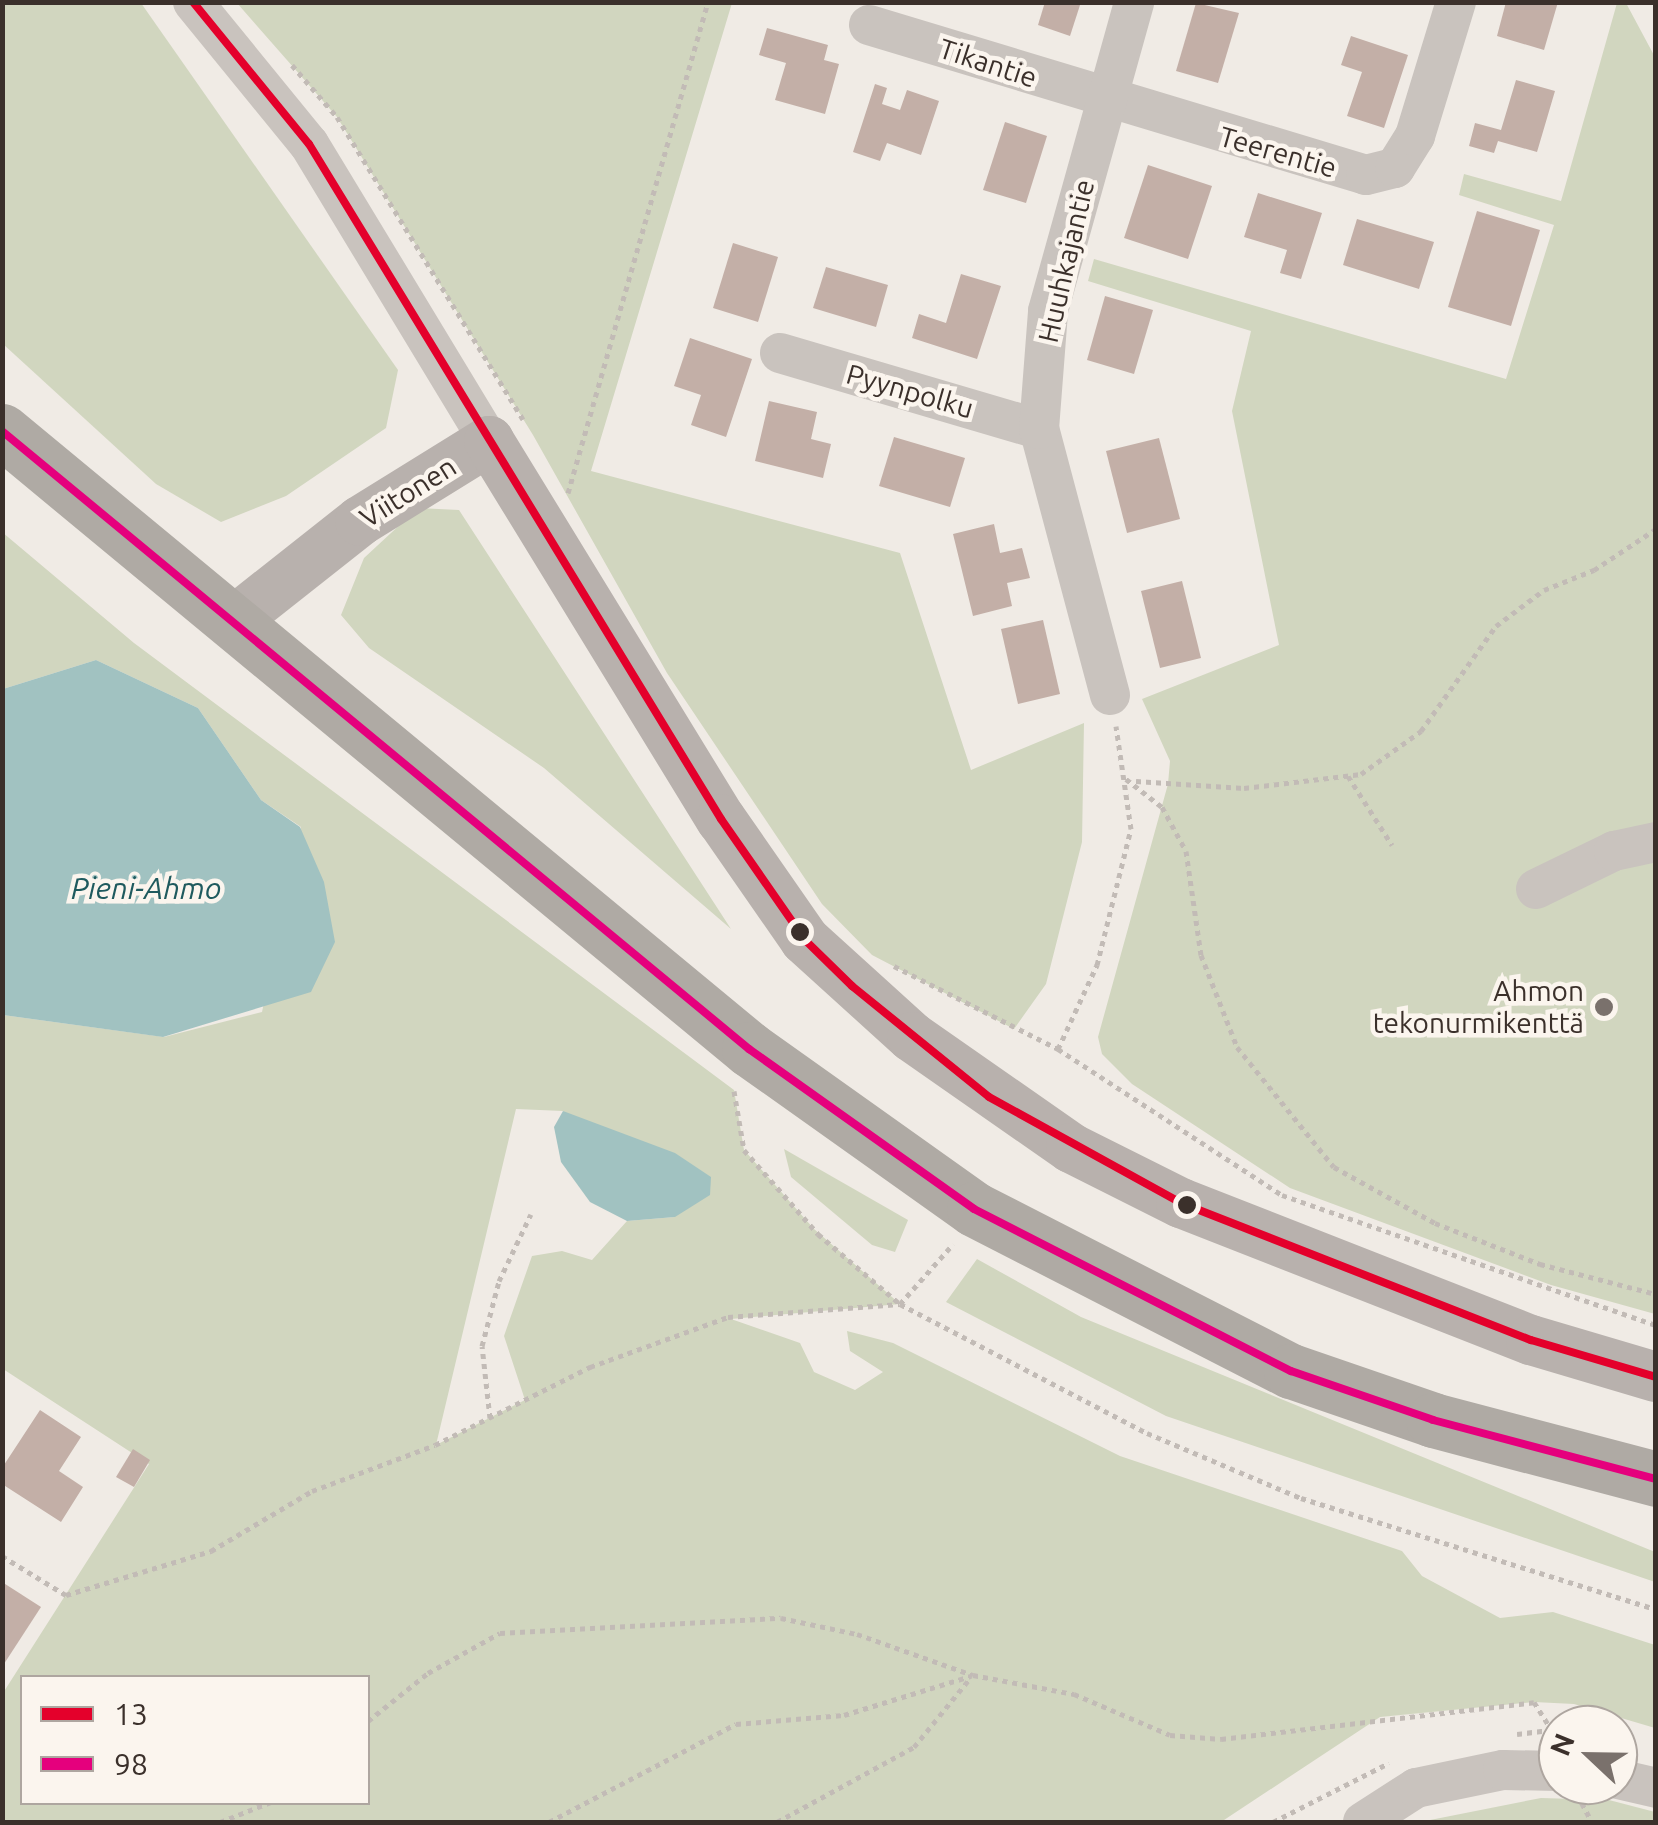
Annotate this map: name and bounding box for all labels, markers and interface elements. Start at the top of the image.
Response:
street label: Tikantie [935,31,1041,95]
street label: Teerentie [1215,119,1341,185]
street label: Huuhkajantie [1031,176,1101,346]
street label: Pyynpolku [843,357,977,425]
street label: Viitonen [354,449,462,535]
water label: Pieni-Ahmo [71,870,221,906]
unlabelled marker [790,922,810,942]
place label: Ahmon tekonurmikenttä [1373,974,1584,1040]
marker: Ahmon tekonurmikenttä [1593,996,1615,1018]
unlabelled marker [1177,1195,1197,1215]
legend [20,1675,370,1805]
text: 13 [114,1697,148,1731]
north arrow [1538,1705,1638,1805]
text: N [1543,1729,1580,1760]
text: 98 [114,1747,148,1781]

